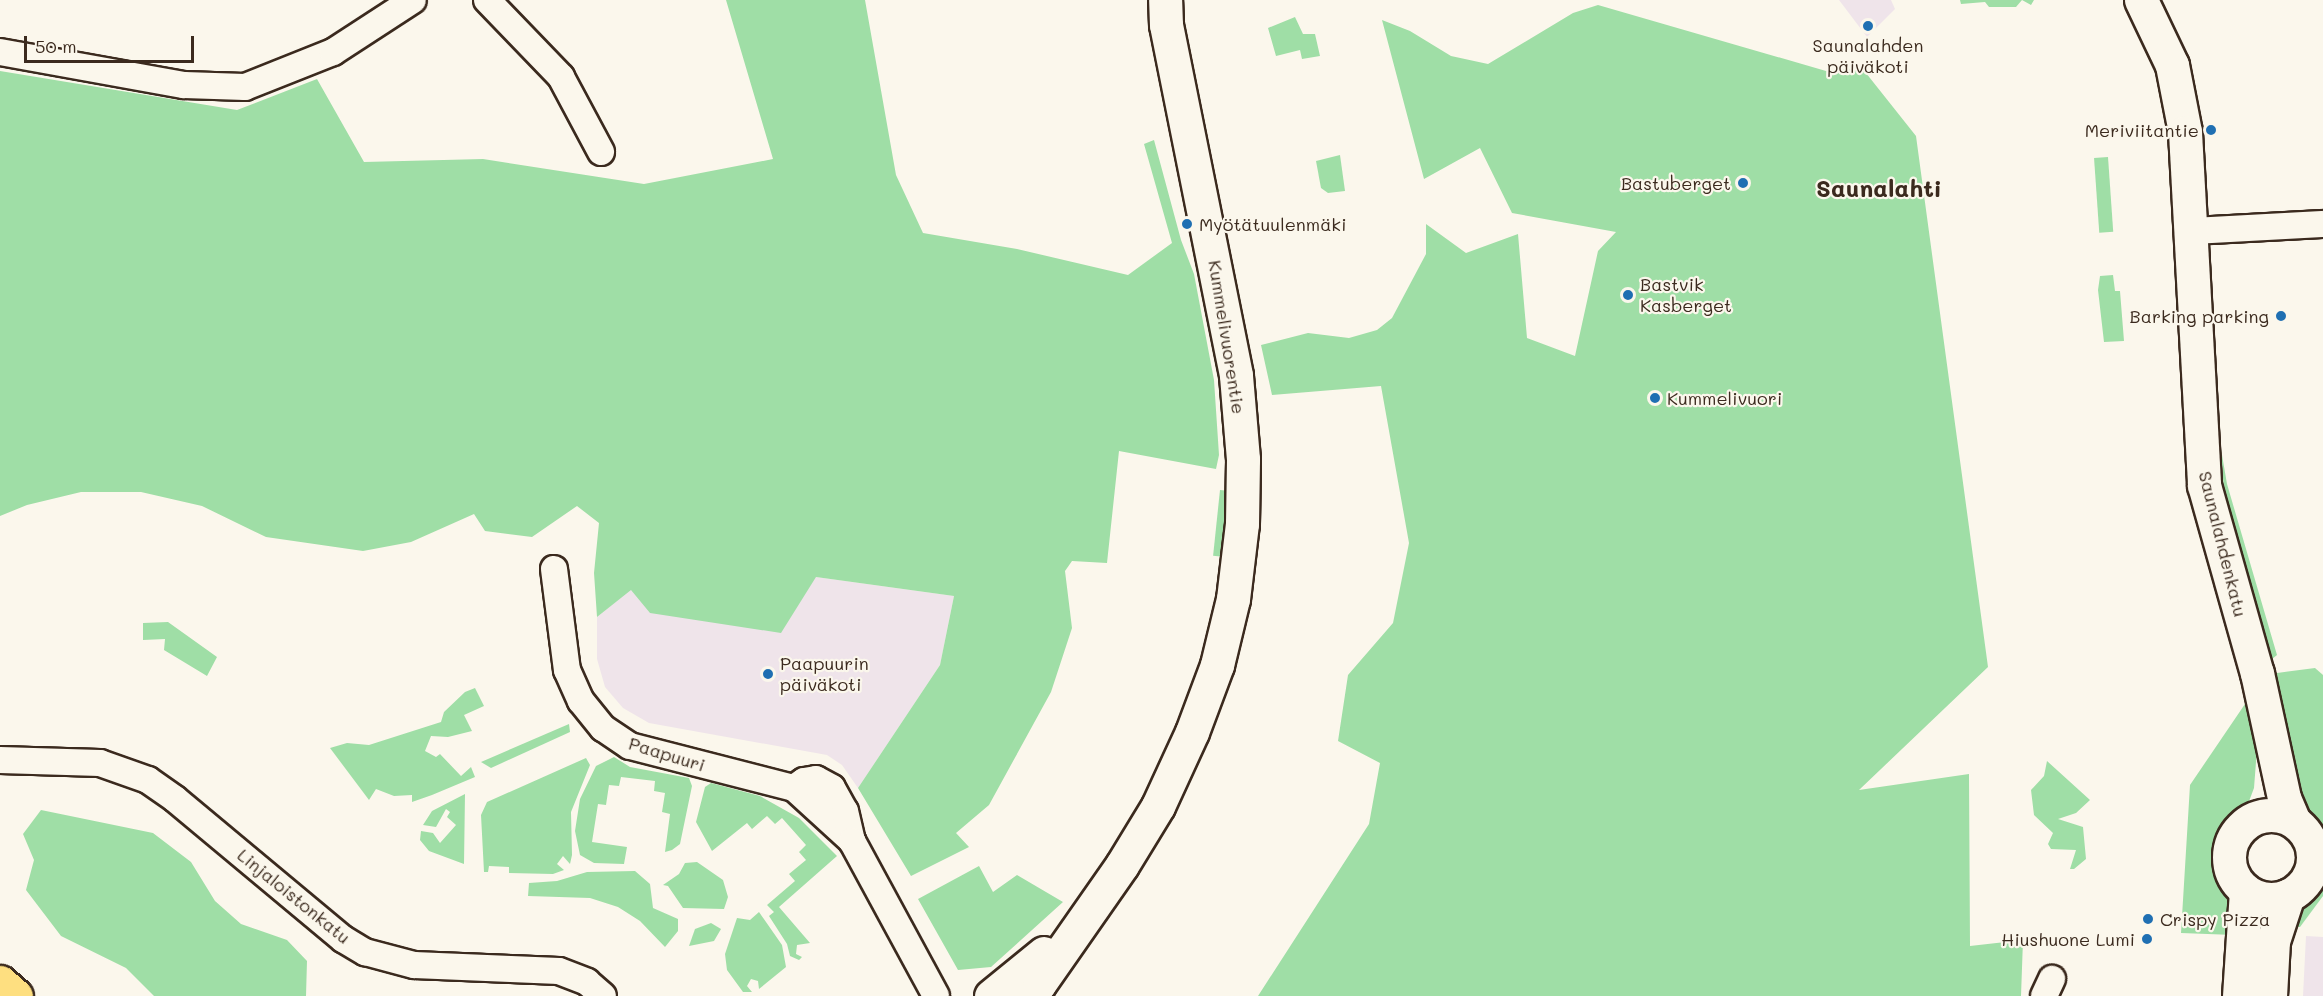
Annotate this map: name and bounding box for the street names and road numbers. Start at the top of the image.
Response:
street label: Kummelivuorentie [1204,259,1250,415]
street label: Saunalahdenkatu [2194,469,2252,619]
street label: Paapuuri [626,732,708,776]
street label: Linjaloistonkatu [233,844,355,948]

